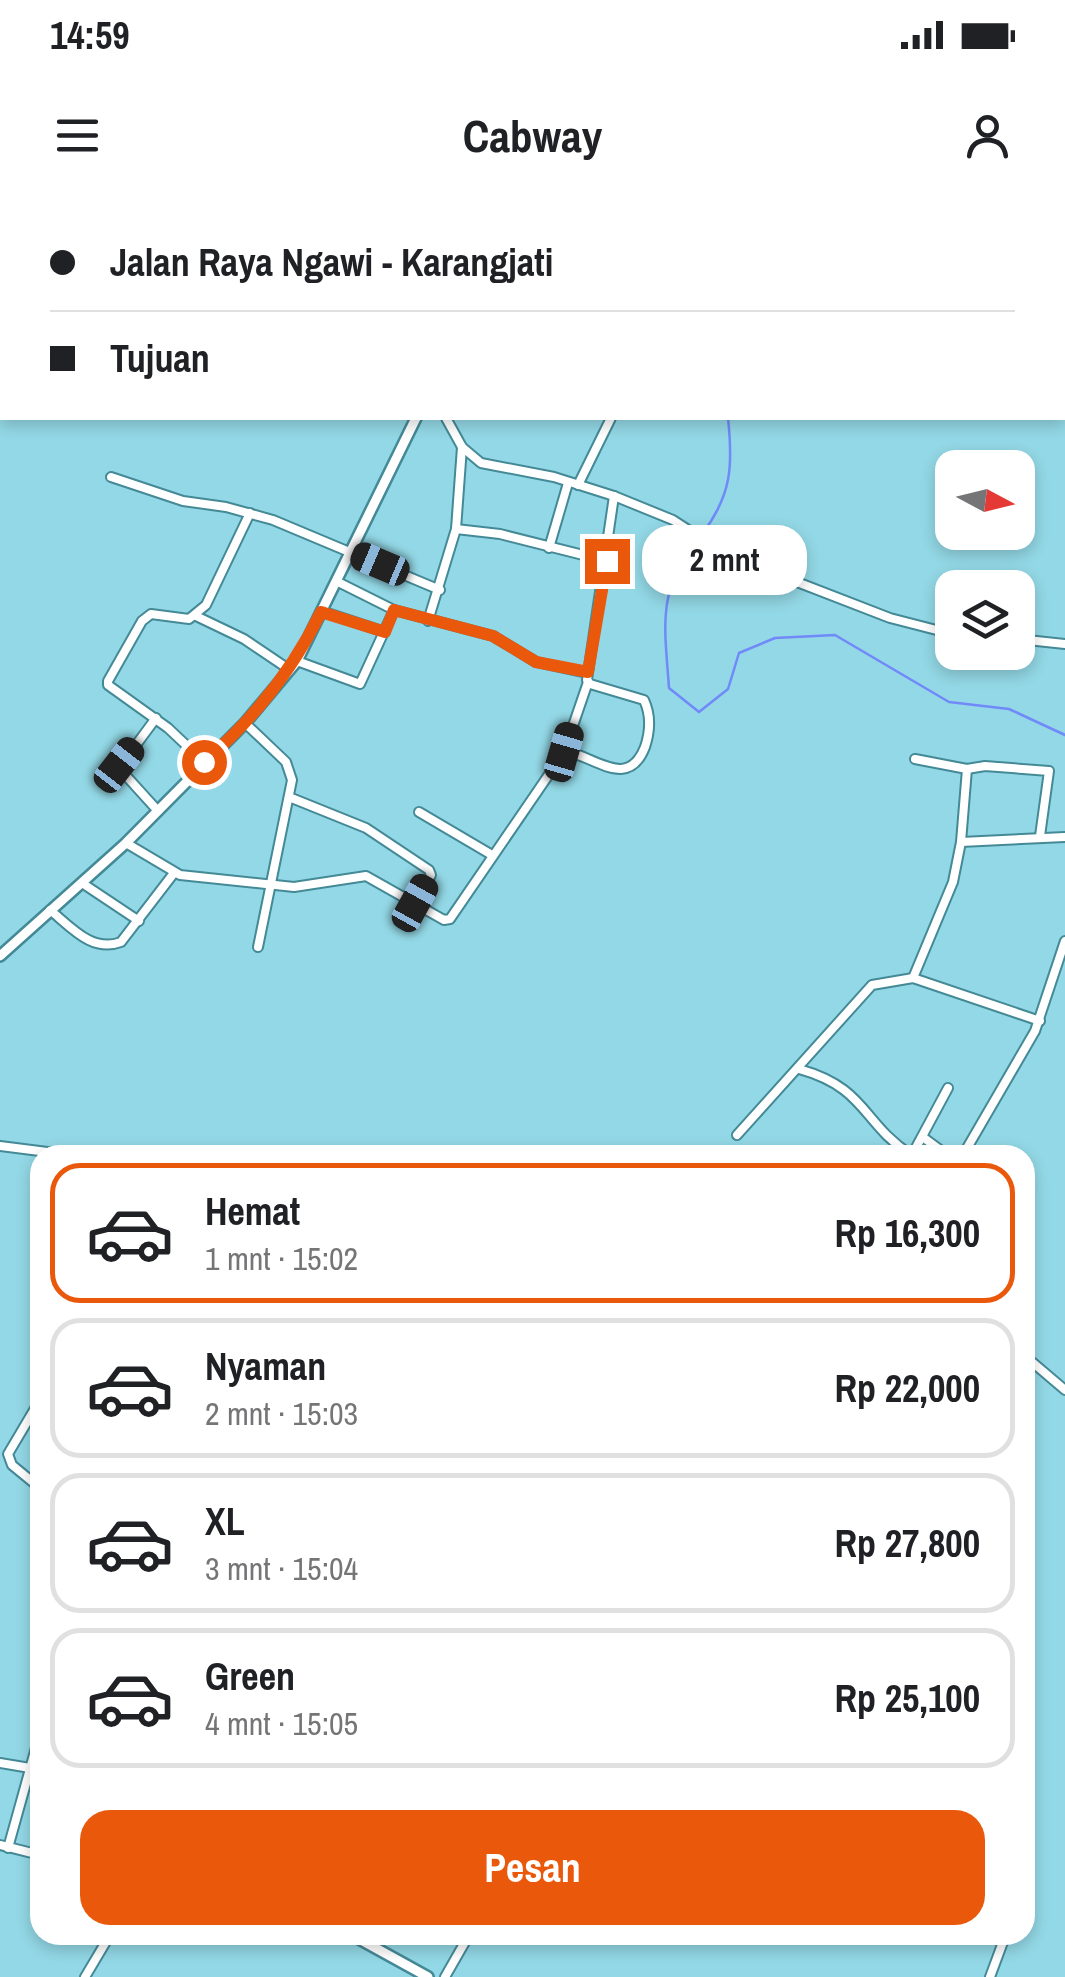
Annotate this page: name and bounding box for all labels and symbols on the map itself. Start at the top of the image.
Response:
north arrow [935,450,1035,550]
callout: 2 mnt [642,526,807,596]
car [347,538,413,590]
route end [585,539,630,584]
car [541,719,587,785]
car [89,732,149,798]
route start [182,740,227,785]
car [387,869,443,937]

